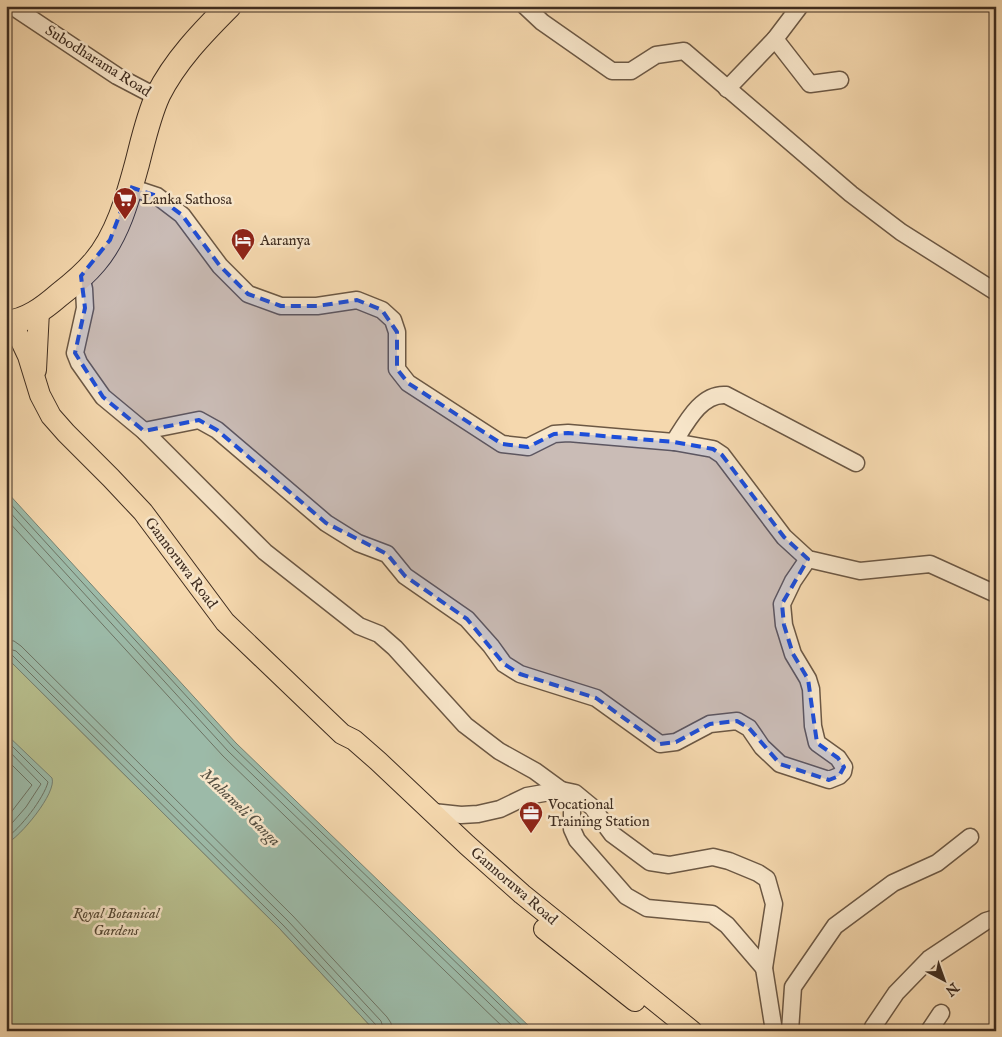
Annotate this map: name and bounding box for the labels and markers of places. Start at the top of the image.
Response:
supermarket icon: Lanka Sathosa [112,186,138,220]
place label: Lanka Sathosa [142,190,233,209]
hotel icon: Aaranya [230,227,256,261]
place label: Aaranya [259,231,311,250]
place label: Vocational Training Station [547,795,650,831]
office icon: Vocational Training Station [518,800,544,834]

